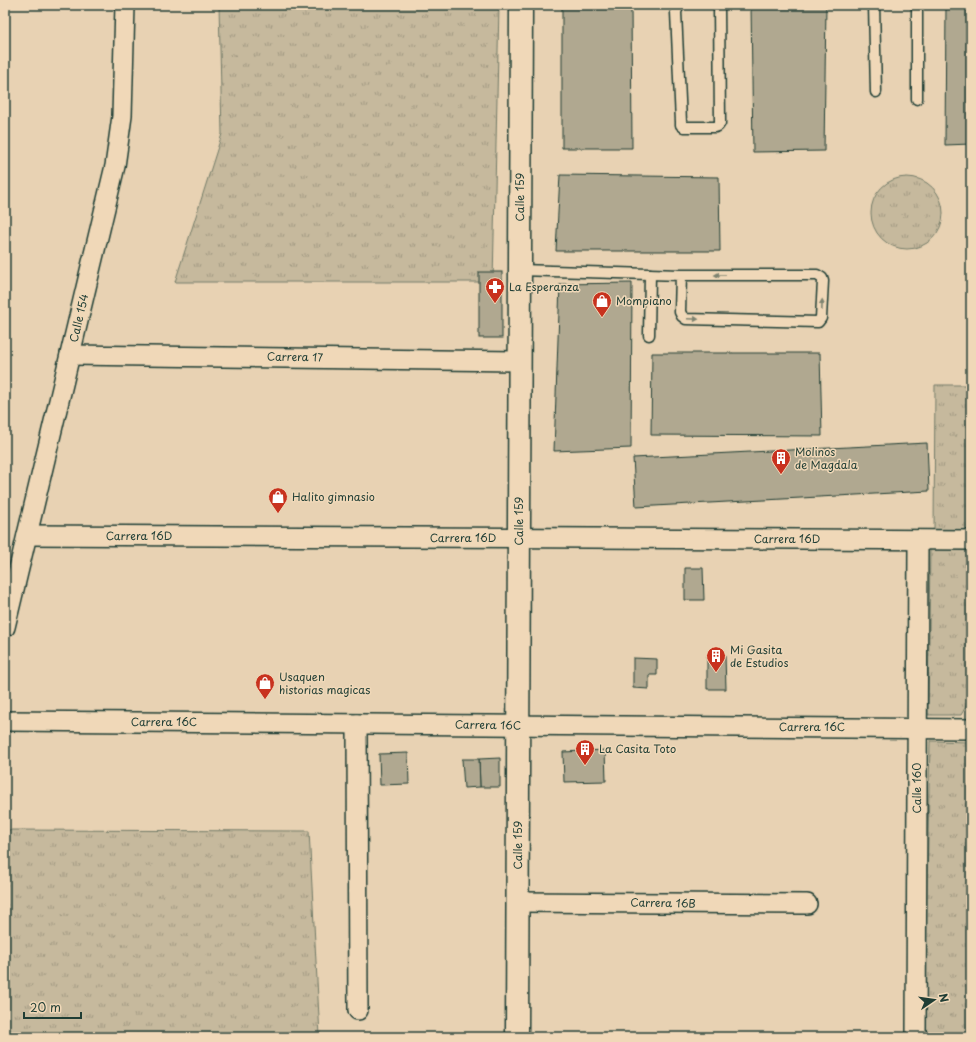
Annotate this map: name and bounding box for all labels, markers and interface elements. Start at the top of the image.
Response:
street label: Calle 159 [511,173,528,221]
one-way arrow [713,272,726,278]
pharmacy icon: La Esperanza [484,276,506,304]
place label: La Esperanza [509,278,579,295]
shop icon: Mompiano [591,290,613,318]
street label: Calle 154 [65,292,92,344]
place label: Mompiano [616,292,672,309]
one-way arrow [819,298,825,311]
one-way arrow [687,315,699,322]
street label: Carrera 17 [267,348,323,365]
place label: Molinos de Magdala [795,443,858,473]
building icon: Molinos de Magdala [770,447,792,475]
shop icon: Halito gimnasio [267,486,289,514]
place label: Halito gimnasio [292,488,375,505]
street label: Calle 159 [510,497,527,545]
street label: Carrera 16D [106,527,172,544]
street label: Carrera 16D [430,529,496,546]
street label: Carrera 16D [754,530,820,547]
place label: Mi Gasita de Estudios [730,641,788,671]
building icon: Mi Gasita de Estudios [705,645,727,673]
place label: Usaquen historias magicas [279,668,370,698]
shop icon: Usaquen historias magicas [254,672,276,700]
street label: Carrera 16C [131,713,197,730]
street label: Carrera 16C [455,715,521,734]
street label: Carrera 16C [779,718,845,735]
building icon: La Casita Toto [574,738,596,766]
place label: La Casita Toto [599,740,676,757]
street label: Calle 160 [908,763,925,813]
street label: Calle 159 [509,821,526,869]
street label: Carrera 16B [630,893,696,912]
north arrow [914,980,954,1020]
text: N [935,991,954,1004]
scale bar [24,994,81,1020]
text: 20 m [30,998,61,1016]

